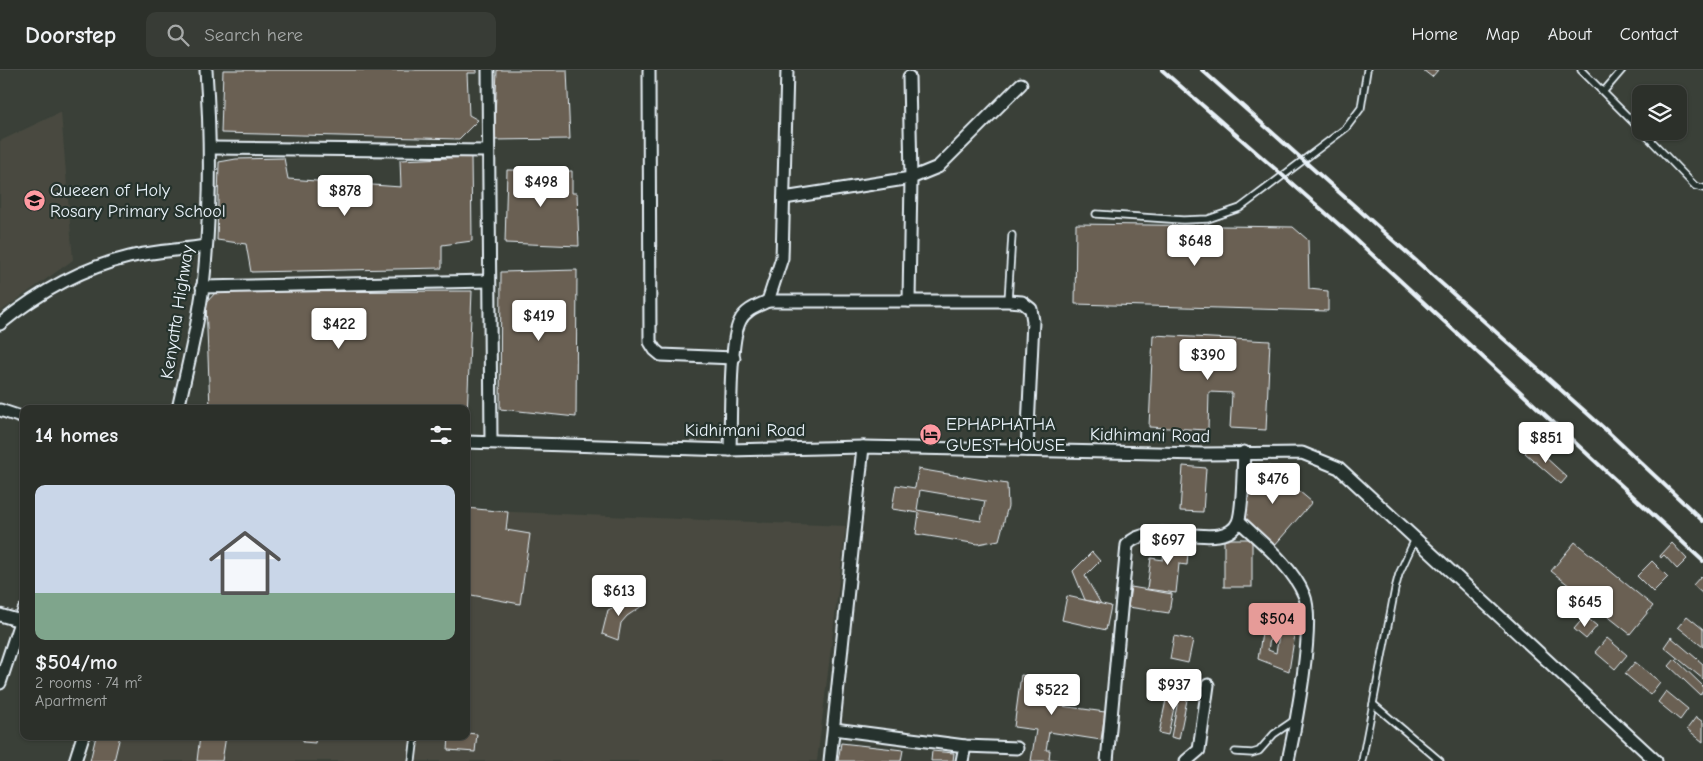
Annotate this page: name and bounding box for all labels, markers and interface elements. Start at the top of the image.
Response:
search box [146,12,496,57]
text: Doorstep [25,21,116,49]
icon: search [164,21,192,49]
text: Search here [204,24,303,46]
text: Home [1411,24,1458,45]
text: Map [1486,24,1520,45]
text: About [1548,24,1592,45]
text: Contact [1620,24,1678,45]
map controls [1632,85,1687,140]
button: layers [1632,85,1687,140]
pin: $498 [511,166,571,208]
text: $498 [524,173,558,191]
pin: $878 [315,174,375,217]
place label: Queeen of Holy Rosary Primary School [50,180,226,222]
text: $878 [329,182,361,200]
school or university icon: Queeen of Holy Rosary Primary School [22,188,46,212]
pin: $648 [1165,224,1225,267]
text: $648 [1178,232,1212,250]
street label: Kenyatta Highway [157,243,199,381]
pin: $419 [509,300,569,342]
text: $419 [523,307,555,325]
pin: $422 [309,308,369,350]
text: $422 [322,315,356,333]
pin: $390 [1178,338,1238,381]
text: $390 [1190,346,1226,364]
place label: EPHAPHATHA GUEST HOUSE [946,414,1065,456]
street label: Kidhimani Road [685,420,805,441]
icon: filters [427,421,455,449]
hotel icon: EPHAPHATHA GUEST HOUSE [918,422,942,446]
pin: $851 [1516,422,1576,464]
text: 14 homes [35,423,118,447]
street label: Kidhimani Road [1090,424,1210,447]
text: $851 [1530,429,1562,447]
pin: $476 [1243,462,1303,505]
text: $476 [1257,470,1289,488]
icon: home [200,518,290,608]
pin: $697 [1138,524,1198,566]
text: $697 [1151,531,1185,549]
pin: $613 [589,574,649,617]
text: $613 [603,582,635,600]
pin: $645 [1555,586,1615,628]
text: $645 [1568,593,1602,611]
pin: $504 [1247,602,1307,645]
text: $504 [1260,610,1294,628]
text: $504/mo [35,650,117,674]
pin: $937 [1144,668,1204,711]
text: 2 rooms · 74 m² [35,674,142,692]
pin: $522 [1022,674,1082,716]
text: $937 [1157,676,1191,694]
text: $522 [1035,681,1069,699]
text: Apartment [35,692,107,710]

